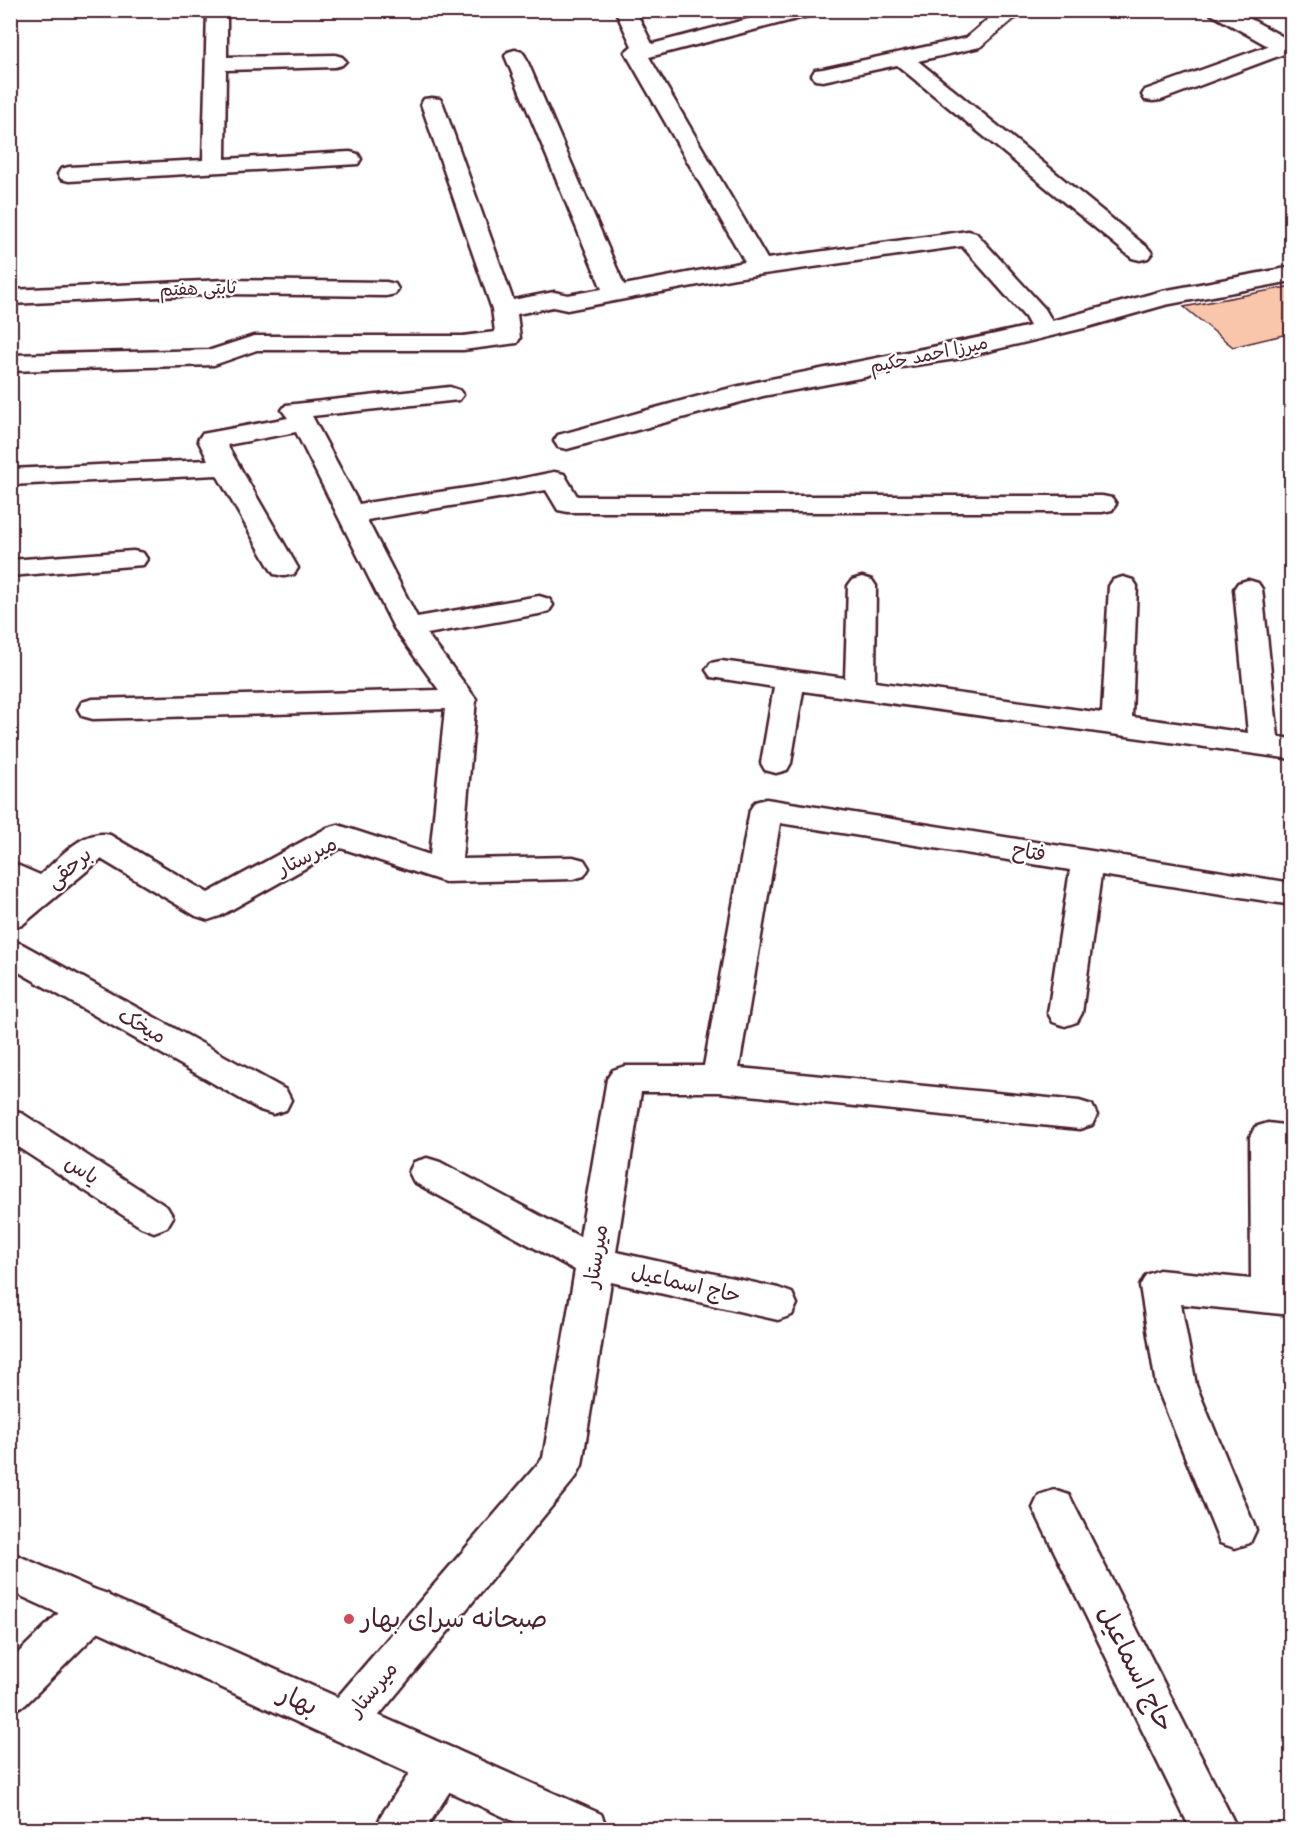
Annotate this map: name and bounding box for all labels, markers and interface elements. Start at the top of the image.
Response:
street label: ثابتی هفتم [159,277,238,304]
street label: میرزا احمد حکیم [868,332,990,381]
street label: میرستار [271,831,341,882]
street label: فتاح [1010,837,1048,868]
street label: برحقی [41,842,97,895]
street label: میخک [114,1003,170,1049]
street label: یاس [60,1150,104,1190]
street label: میرستار [578,1223,613,1291]
street label: حاج اسماعیل [629,1259,743,1310]
street label: حاج اسماعیل [1089,1601,1180,1738]
place label: صبحانه سرای بهار [359,1604,547,1635]
marker: صبحانه سرای بهار [342,1612,356,1626]
street label: میرستار [342,1657,403,1723]
street label: بهار [272,1678,322,1723]

